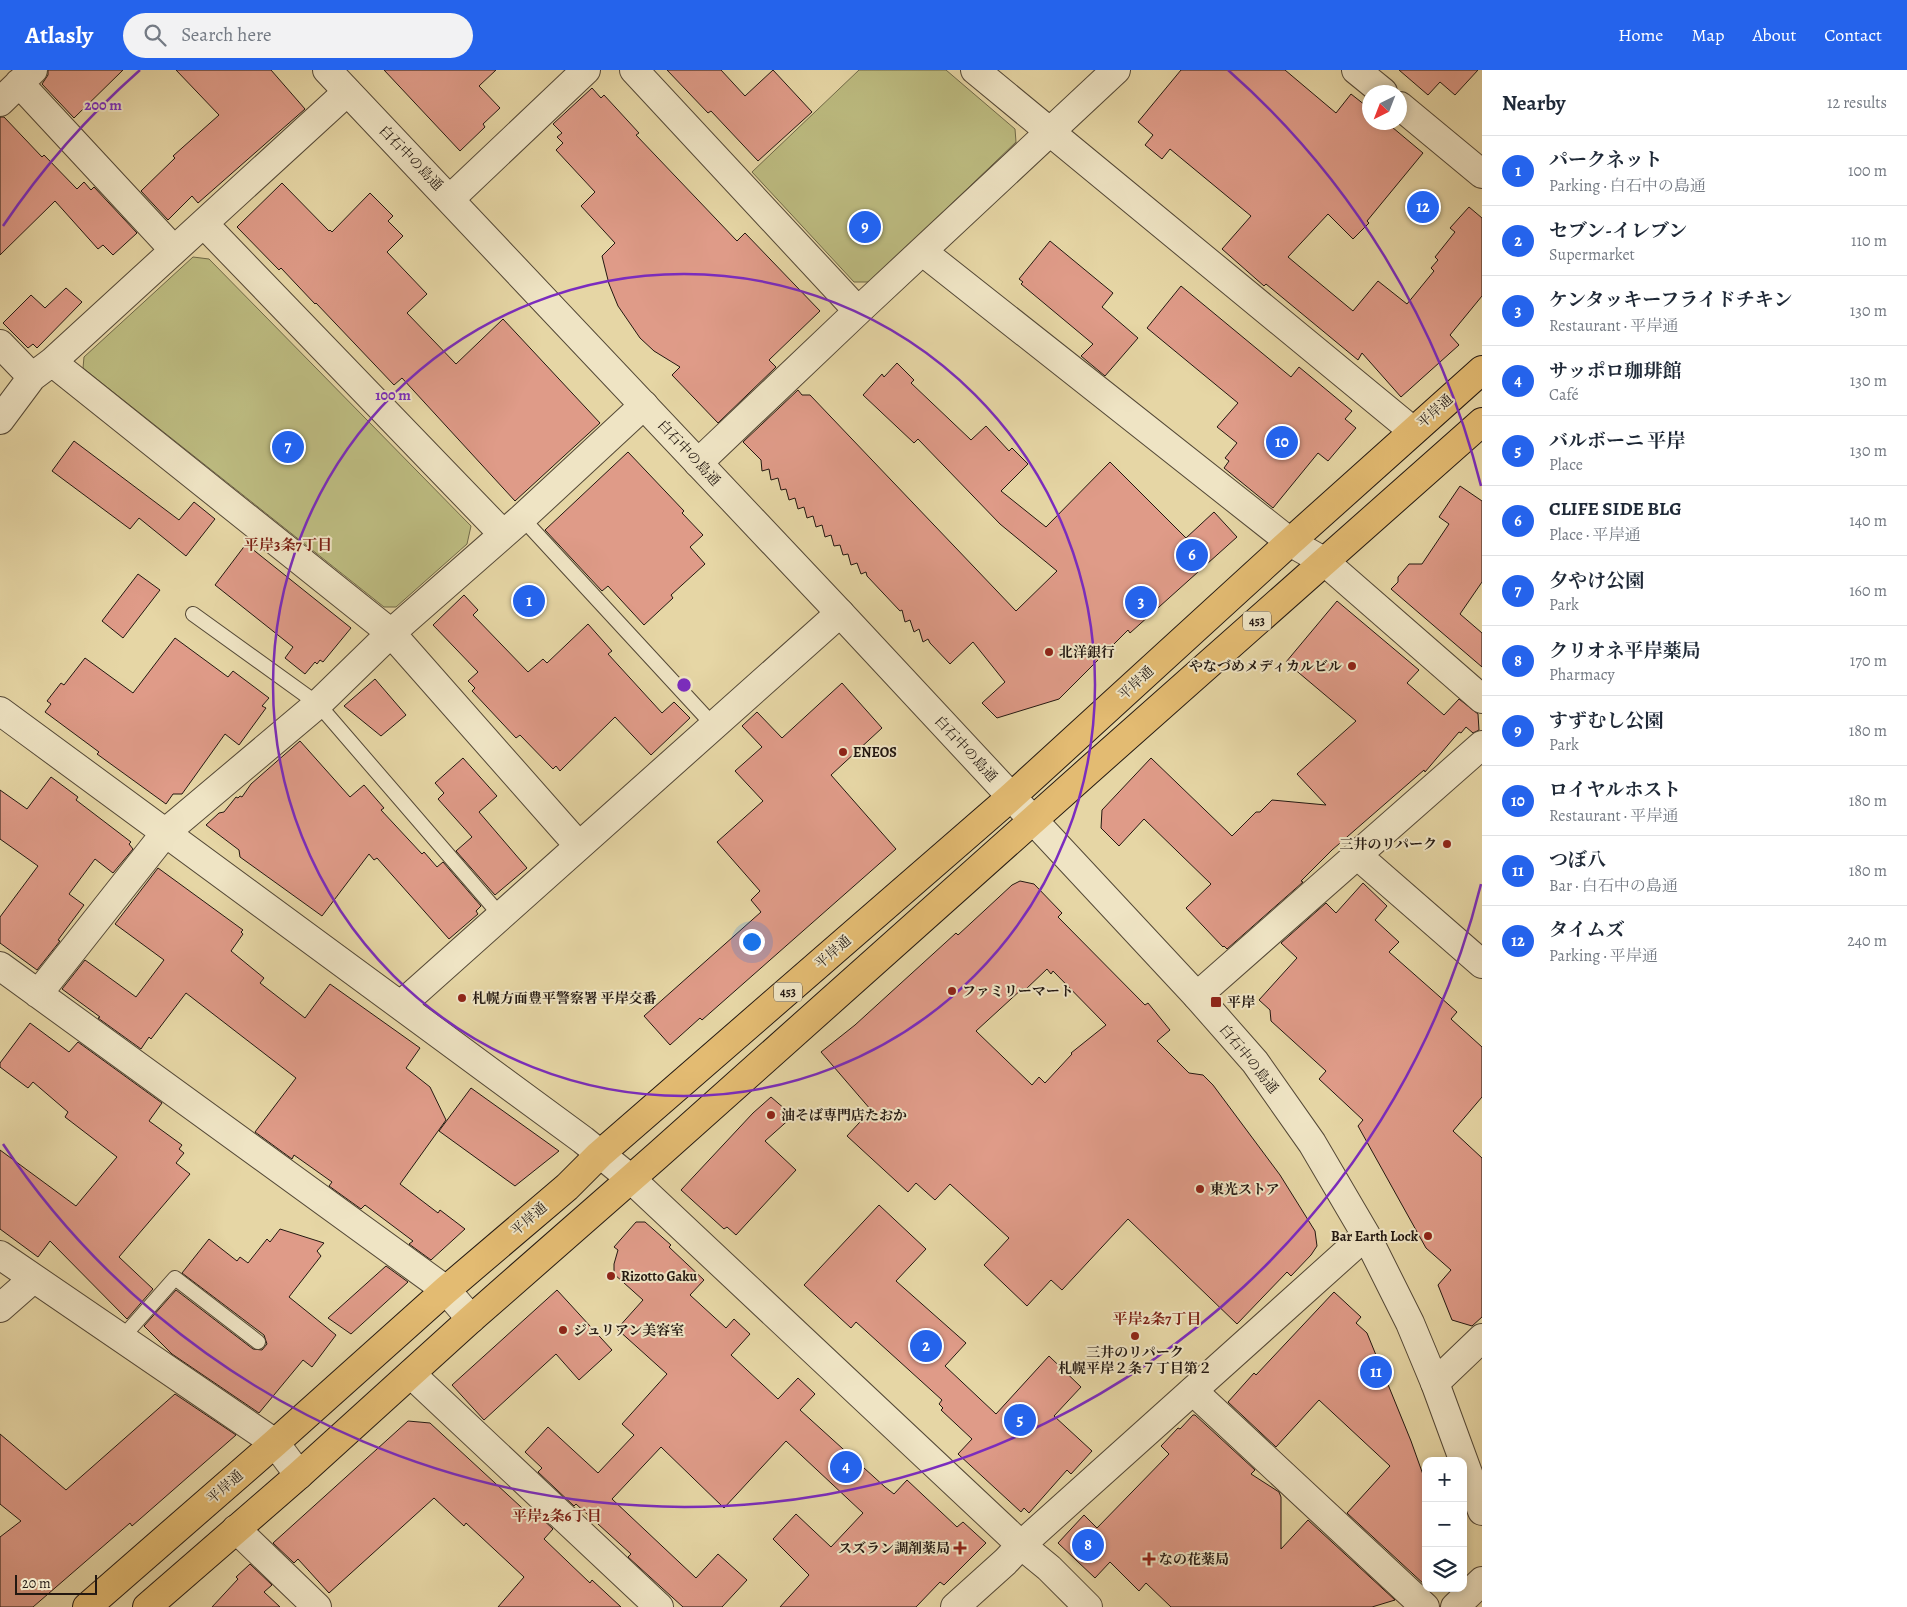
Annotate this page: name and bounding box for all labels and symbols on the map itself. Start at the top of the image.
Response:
north arrow [1362,85,1407,130]
text: 200 m [84,95,122,115]
street label: 白石中の島通 [375,121,447,195]
pin: 12 [1407,188,1439,226]
pin: 9 [849,208,881,246]
text: 100 m [375,385,411,405]
street label: 平岸通 [1413,390,1457,432]
street label: 白石中の島通 [653,416,725,490]
pin: 10 [1266,423,1298,461]
pin: 7 [272,428,304,466]
district label: 平岸3条7丁目 [244,535,332,555]
pin: 6 [1176,536,1208,574]
pin: 1 [513,582,545,620]
pin: 3 [1125,583,1157,621]
road number: 453 [1243,612,1271,630]
place label: 北洋銀行 [1059,643,1115,662]
marker: 北洋銀行 [1043,646,1055,658]
place label: やなづめメディカルビル [1189,657,1342,676]
marker: やなづめメディカルビル [1346,660,1358,672]
street label: 平岸通 [1114,662,1158,704]
centre of rings [675,676,693,694]
street label: 白石中の島通 [930,712,1002,786]
place label: ENEOS [853,743,897,762]
marker: ENEOS [837,746,849,758]
place label: 三井のリパーク [1339,835,1437,854]
marker: 三井のリパーク [1441,838,1453,850]
your location [739,929,765,955]
street label: 平岸通 [811,931,855,973]
road number: 453 [774,982,802,1002]
place label: ファミリーマート [962,982,1074,1001]
marker: ファミリーマート [946,985,958,997]
place label: 札幌方面豊平警察署 平岸交番 [472,989,656,1008]
marker: 札幌方面豊平警察署 平岸交番 [456,992,468,1004]
place label: 平岸 [1227,993,1255,1012]
marker: 平岸 [1209,995,1223,1009]
street label: 白石中の島通 [1215,1020,1283,1098]
place label: 油そば専門店たおか [781,1106,907,1125]
marker: 油そば専門店たおか [765,1109,777,1121]
place label: 東光ストア [1210,1180,1280,1199]
marker: 東光ストア [1194,1183,1206,1195]
street label: 平岸通 [507,1198,551,1240]
place label: Bar Earth Lock [1331,1227,1419,1246]
marker: Bar Earth Lock [1422,1230,1434,1242]
place label: Rizotto Gaku [621,1267,698,1286]
marker: Rizotto Gaku [605,1270,617,1282]
district label: 平岸2条7丁目 [1113,1309,1201,1329]
place label: ジュリアン美容室 [573,1321,684,1340]
marker: ジュリアン美容室 [557,1324,569,1336]
pin: 2 [910,1327,942,1365]
marker: 三井のリパーク 札幌平岸２条７丁目第２ [1129,1330,1141,1342]
place label: 三井のリパーク 札幌平岸２条７丁目第２ [1058,1343,1212,1378]
pin: 11 [1360,1353,1392,1391]
pin: 5 [1004,1401,1036,1439]
pin: 4 [830,1448,862,1486]
street label: 平岸通 [203,1466,247,1508]
district label: 平岸2条6丁目 [512,1506,602,1526]
pin: 8 [1072,1526,1104,1564]
place label: スズラン調剤薬局 [838,1539,950,1558]
marker: スズラン調剤薬局 [954,1542,966,1554]
place label: なの花薬局 [1159,1550,1229,1569]
marker: なの花薬局 [1143,1553,1155,1565]
scale bar [15,1572,98,1595]

